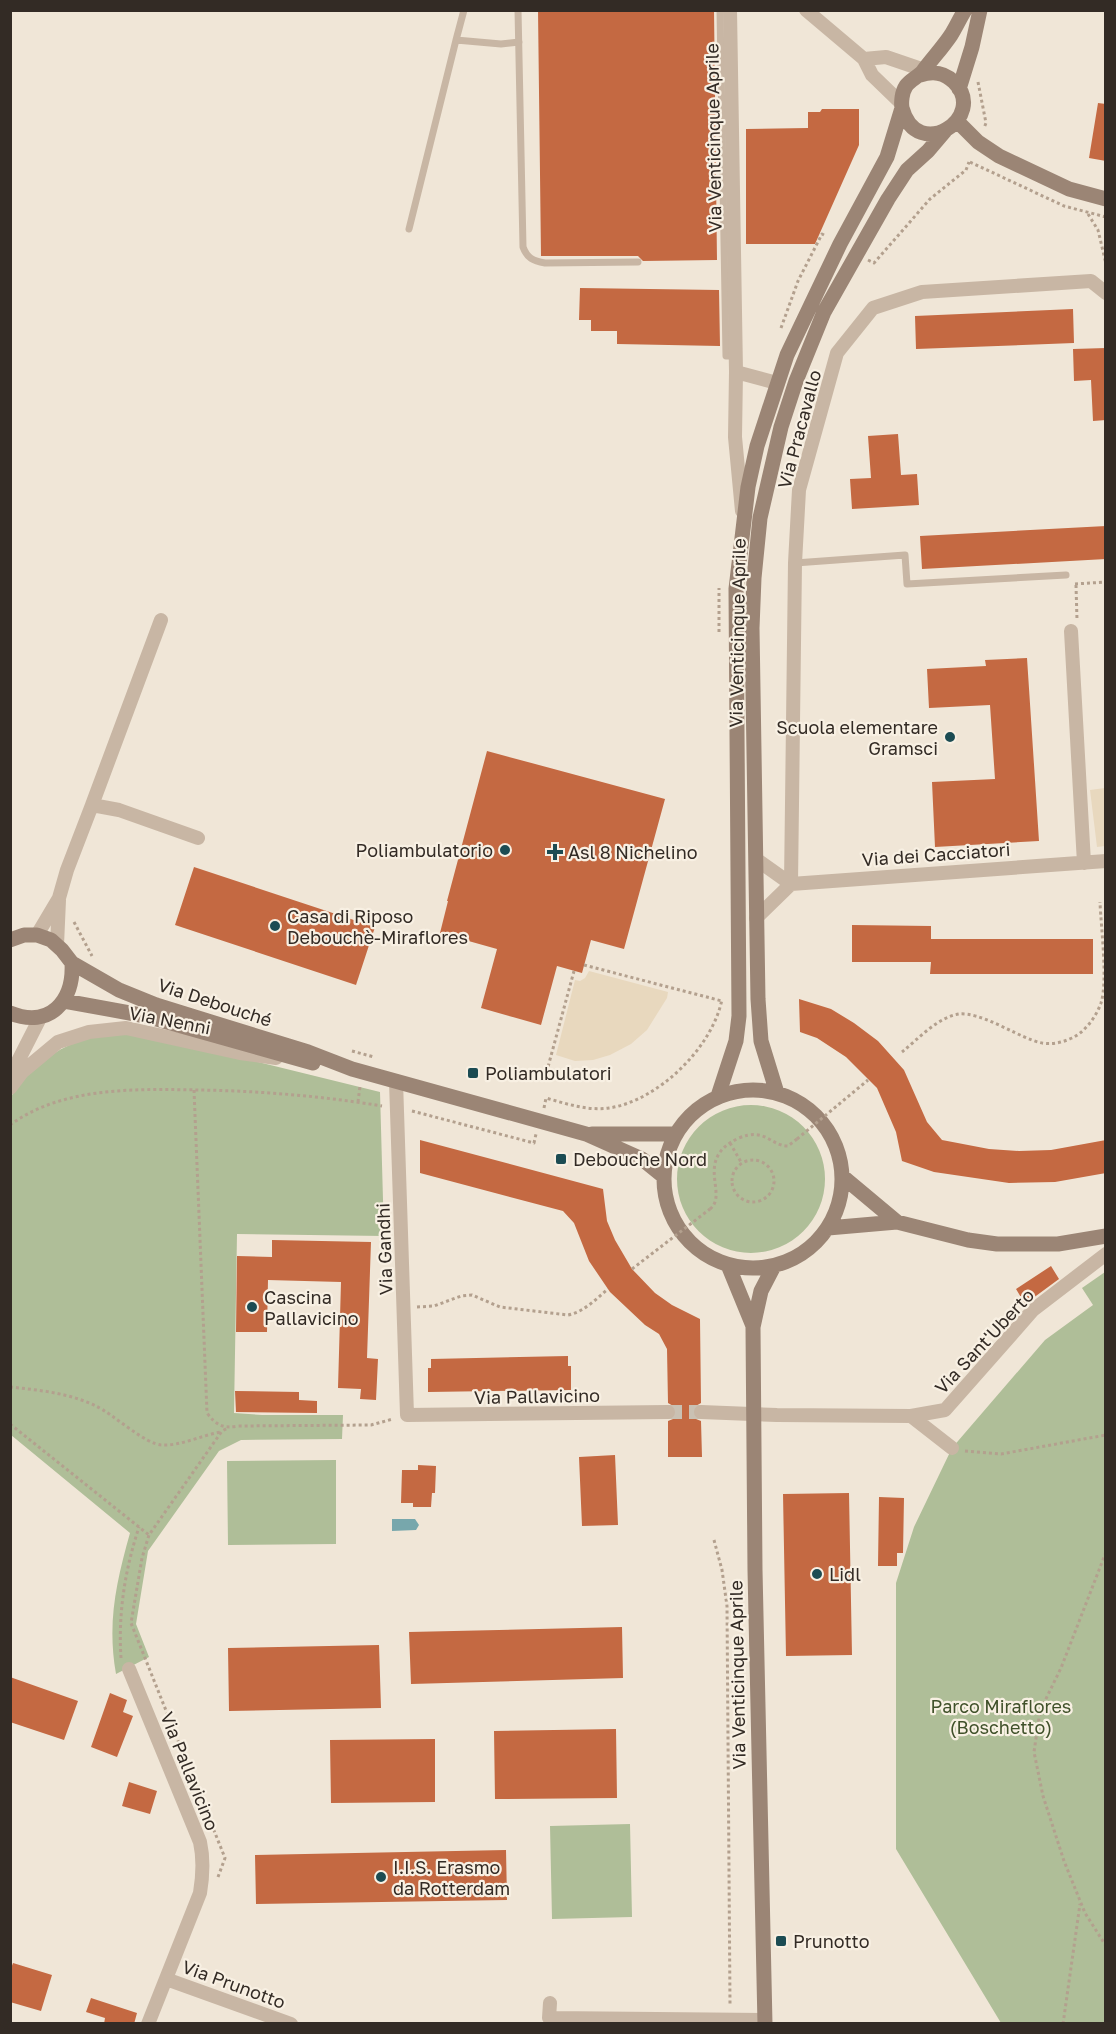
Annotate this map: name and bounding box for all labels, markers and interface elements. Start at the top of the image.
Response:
street label: Via Venticinque Aprile [700,43,726,233]
street label: Via Pracavallo [773,367,825,491]
street label: Via Venticinque Aprile [724,538,750,728]
place label: Scuola elementare Gramsci [776,716,938,759]
marker: Scuola elementare Gramsci [943,730,957,744]
street label: Via dei Cacciatori [861,838,1011,870]
place label: Poliambulatorio [356,839,493,861]
place label: Asl 8 Nichelino [568,841,698,863]
marker: Poliambulatorio [498,843,512,857]
marker: Asl 8 Nichelino [546,843,564,861]
place label: Casa di Riposo Debouchè-Miraflores [287,905,468,948]
marker: Casa di Riposo Debouchè-Miraflores [268,919,282,933]
street label: Via Debouché [155,973,275,1031]
street label: Via Nenni [127,1001,213,1039]
place label: Poliambulatori [485,1062,612,1084]
marker: Poliambulatori [466,1066,480,1080]
place label: Debouche Nord [573,1148,707,1170]
marker: Debouche Nord [554,1152,568,1166]
street label: Via Gandhi [371,1202,397,1296]
street label: Via Sant'Uberto [930,1284,1038,1398]
place label: Cascina Pallavicino [264,1286,359,1329]
marker: Cascina Pallavicino [245,1300,259,1314]
street label: Via Pallavicino [474,1384,600,1408]
place label: Lidl [829,1563,861,1585]
marker: Lidl [810,1567,824,1581]
street label: Via Venticinque Aprile [724,1580,750,1770]
park label: Parco Miraflores (Boschetto) [931,1695,1071,1738]
street label: Via Pallavicino [156,1708,224,1834]
place label: I.I.S. Erasmo da Rotterdam [393,1856,510,1899]
marker: I.I.S. Erasmo da Rotterdam [374,1870,388,1884]
place label: Prunotto [793,1930,870,1952]
marker: Prunotto [774,1934,788,1948]
street label: Via Prunotto [179,1955,289,2013]

